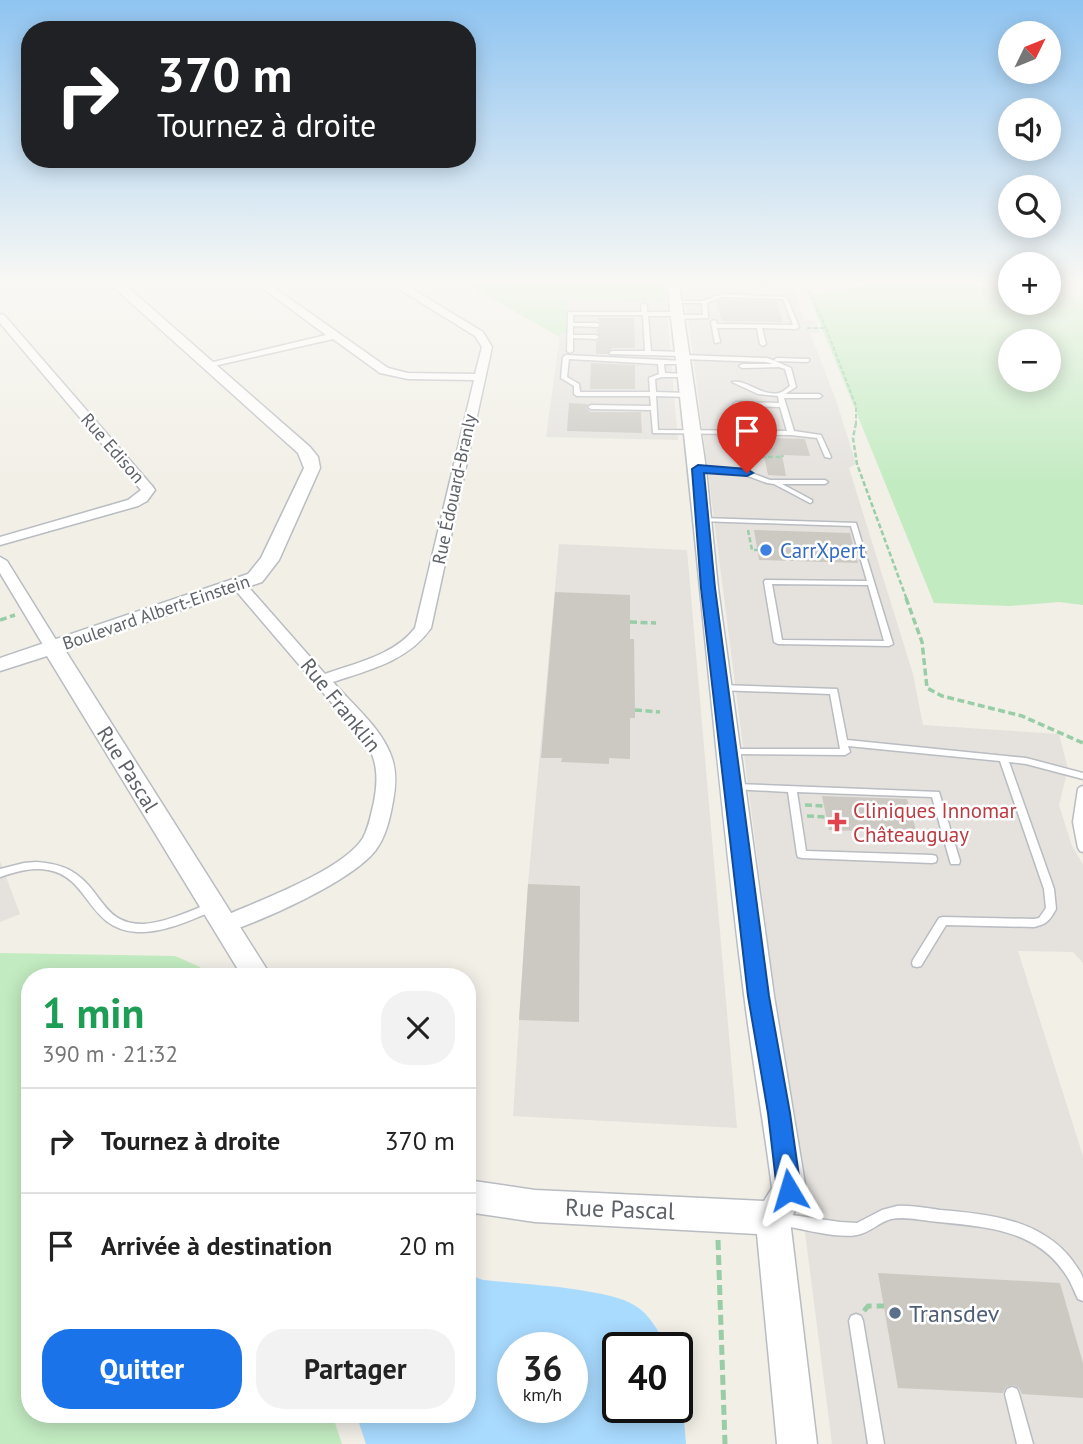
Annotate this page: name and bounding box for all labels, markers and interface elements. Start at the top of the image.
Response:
north arrow [998,21,1060,84]
map controls [998,21,1061,392]
text: 370 m [157,42,292,106]
icon: right [42,49,133,140]
button: sound [998,98,1061,161]
text: Tournez à droite [157,104,376,146]
button: search [998,175,1061,238]
button: + [998,252,1061,315]
button: − [998,329,1061,392]
pin [717,401,777,473]
street label: Rue Edison [76,408,150,488]
street label: Rue Édouard-Branly [427,411,481,566]
icon: arrive [728,412,766,450]
place label: CarrXpert [780,537,866,564]
marker: CarrXpert [758,542,774,558]
street label: Boulevard Albert-Einstein [59,569,253,655]
street label: Rue Franklin [295,653,387,757]
street label: Rue Pascal [91,721,165,817]
place label: Cliniques Innomar Châteauguay [853,797,1017,848]
marker: Cliniques Innomar Châteauguay [827,812,847,832]
text: 1 min [42,985,144,1040]
button: close [381,991,455,1065]
text: 390 m · 21:32 [42,1039,178,1068]
icon: right [42,1122,80,1160]
text: Tournez à droite [101,1124,280,1157]
text: 370 m [384,1124,455,1157]
position arrow [752,1153,826,1227]
street label: Rue Pascal [565,1192,675,1226]
icon: arrive [42,1227,80,1265]
text: Arrivée à destination [101,1229,332,1262]
text: 20 m [399,1229,455,1262]
place label: Transdev [909,1298,1000,1329]
marker: Transdev [887,1305,903,1321]
button: Quitter [42,1329,242,1409]
button: Partager [256,1329,455,1409]
speed limit sign: 40 [602,1332,693,1423]
text: 36 [523,1345,562,1391]
text: km/h [523,1383,562,1406]

